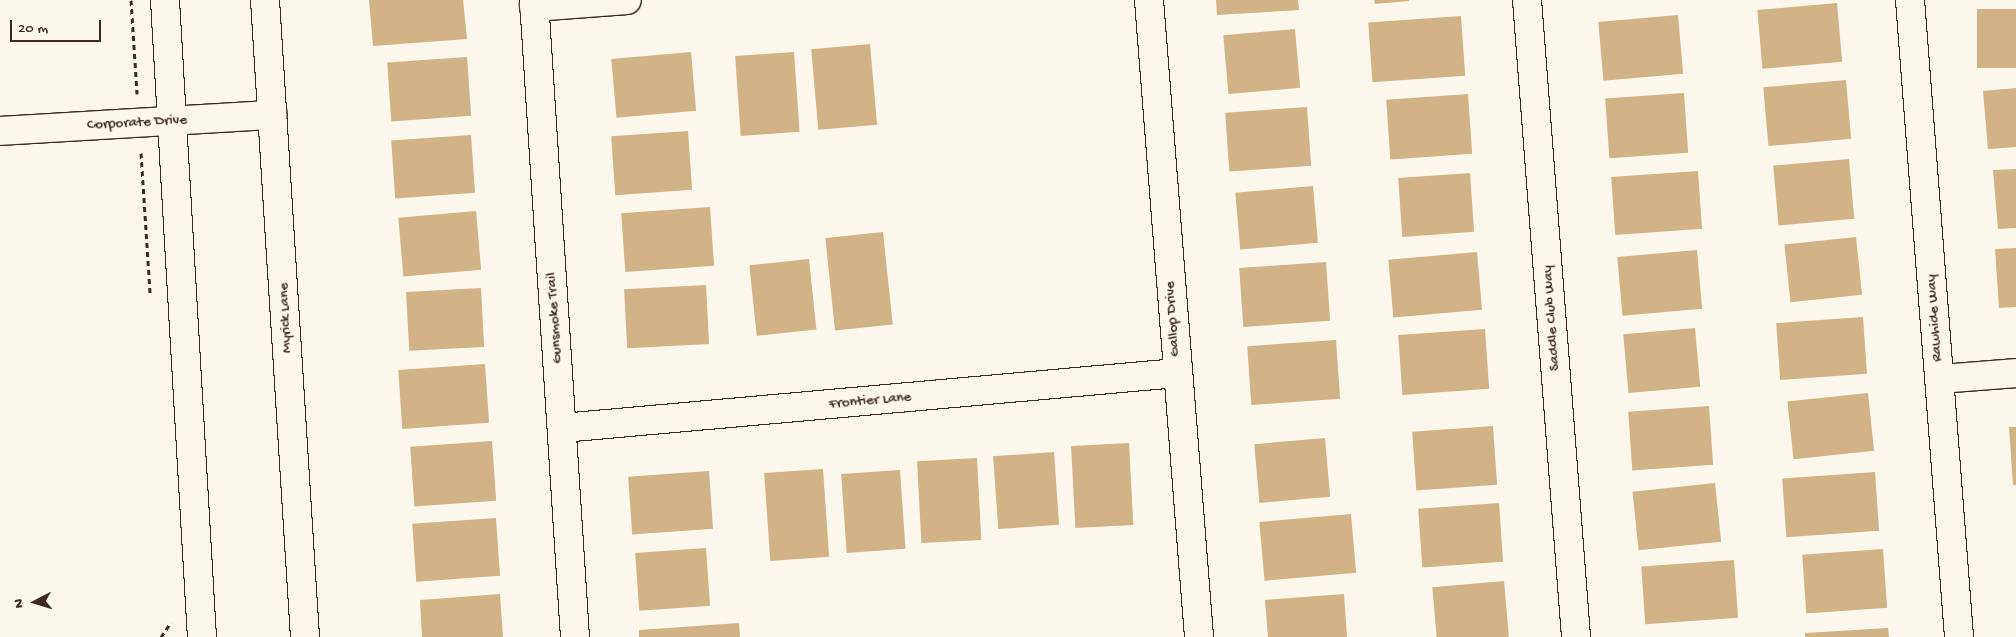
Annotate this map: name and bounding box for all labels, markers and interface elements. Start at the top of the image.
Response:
scale bar [12,10,104,42]
text: 20 m [18,20,48,38]
street label: Corporate Drive [87,111,187,135]
street label: Saddle Club Way [1539,265,1565,371]
street label: Gunsmoke Trail [543,272,567,364]
street label: Rawhide Way [1923,274,1947,362]
street label: Gallop Drive [1161,281,1185,357]
street label: Myrick Lane [275,282,297,354]
street label: Frontier Lane [828,388,912,414]
north arrow [10,577,60,627]
text: N [11,598,28,609]

